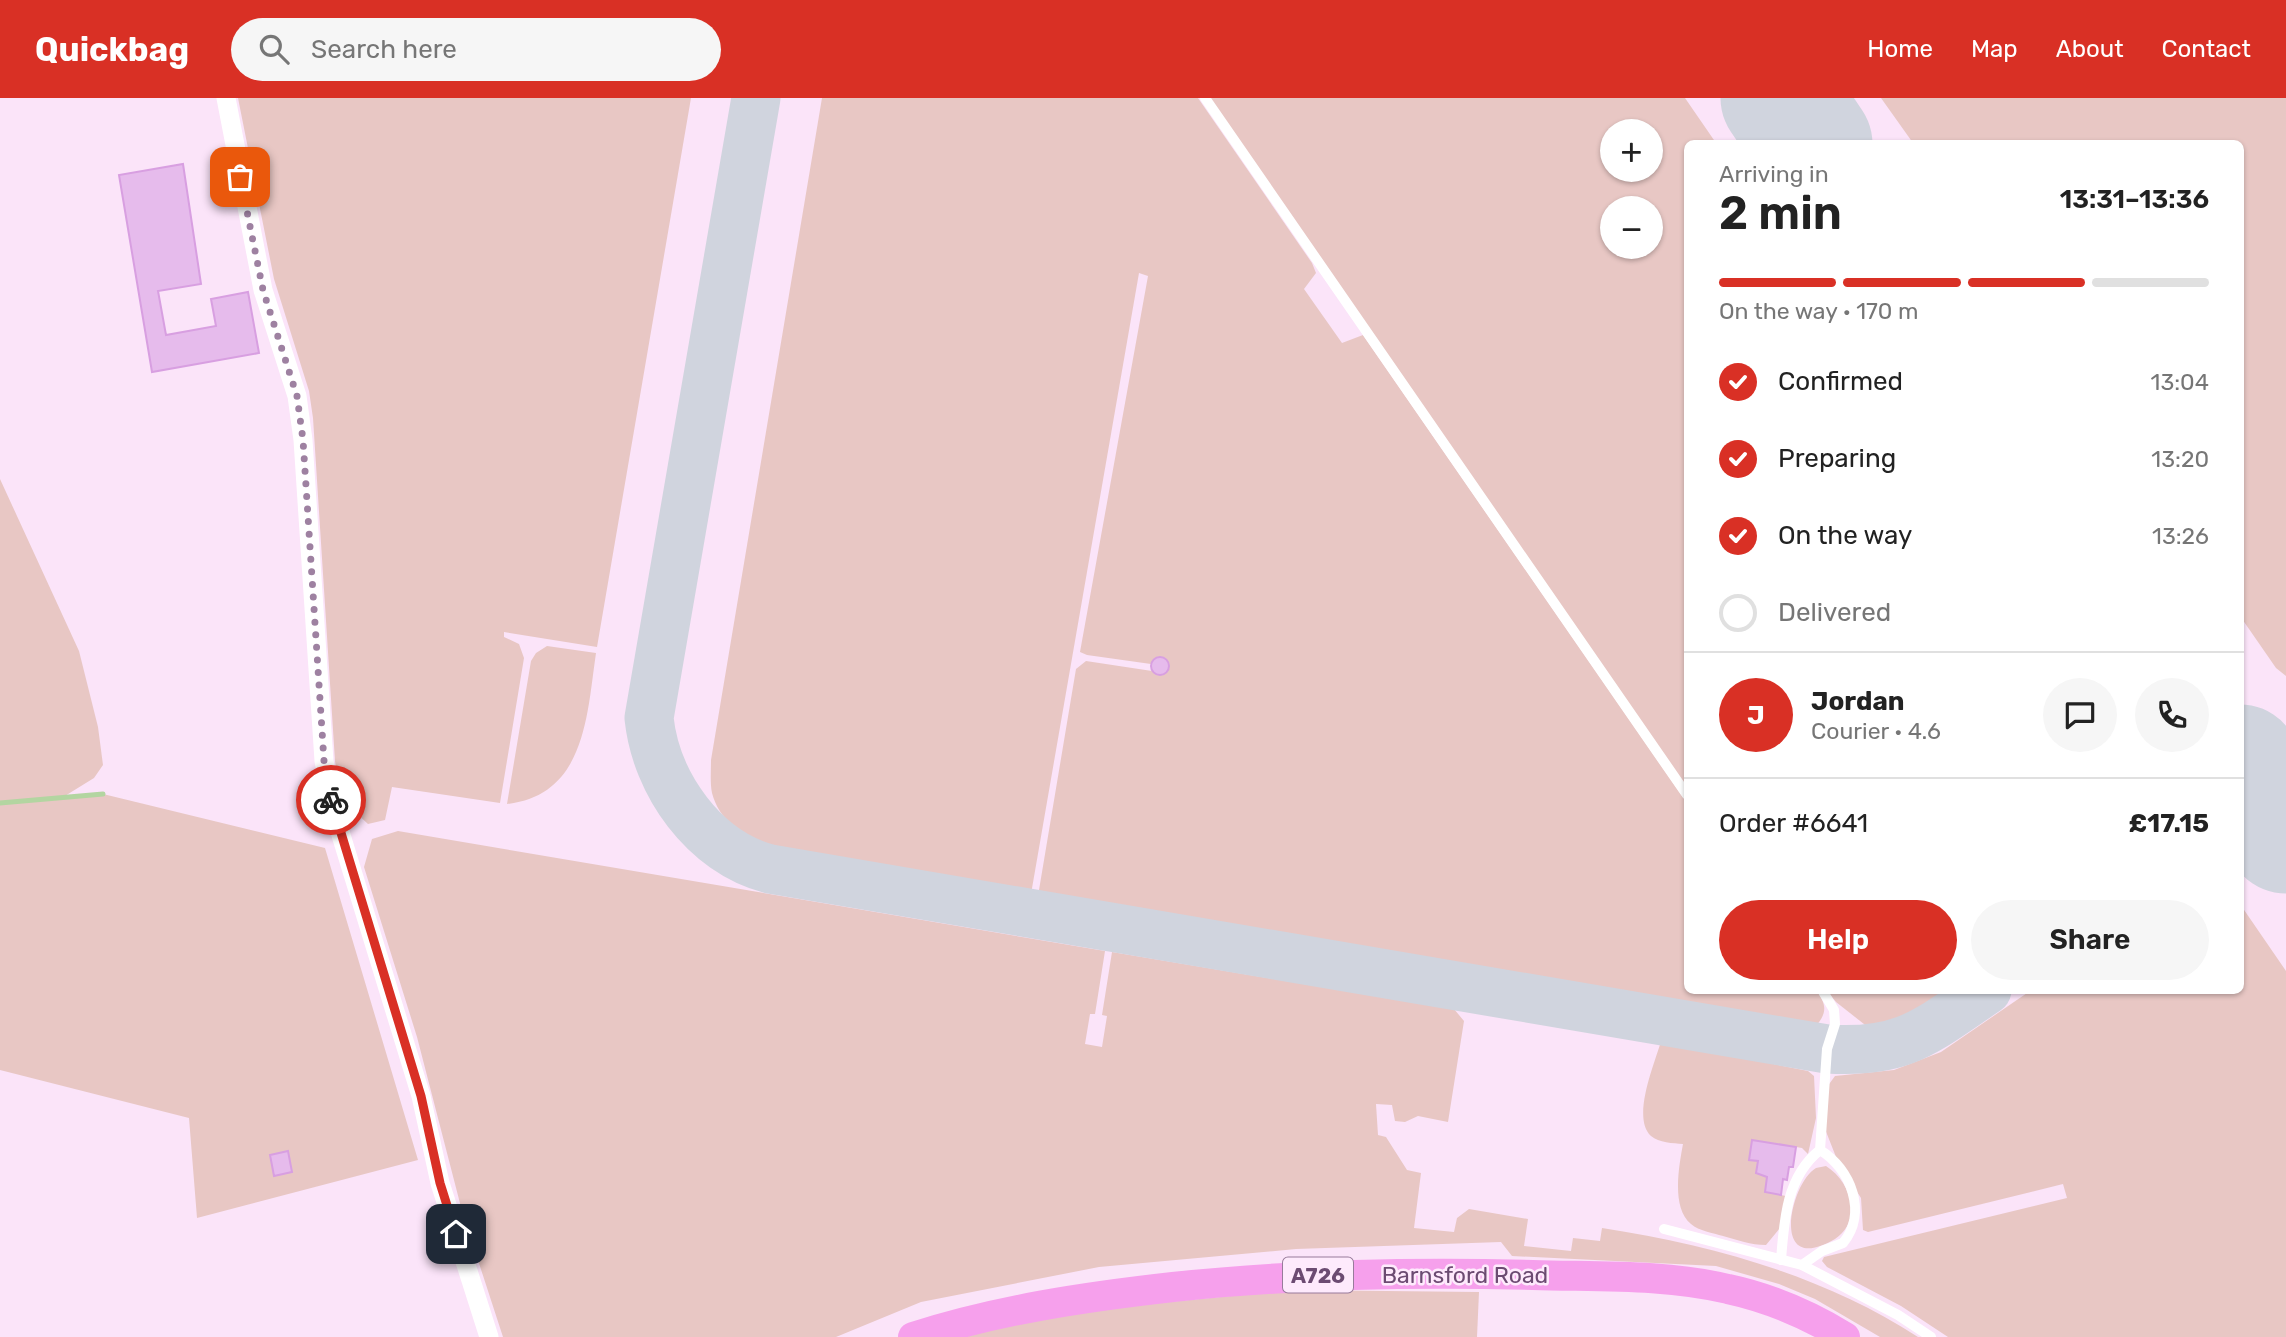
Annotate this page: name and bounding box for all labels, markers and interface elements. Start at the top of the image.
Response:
search box [231,18,721,81]
text: Quickbag [35,30,189,69]
icon: search [255,30,293,68]
text: Search here [311,34,457,65]
text: Home [1867,35,1933,63]
text: Map [1971,35,2018,63]
text: About [2056,35,2124,63]
text: Contact [2162,35,2251,63]
map controls [1600,119,1663,259]
button: + [1600,119,1663,182]
pin [210,147,270,207]
icon: bag [221,158,259,196]
text: Arriving in [1719,160,1829,188]
text: 13:31–13:36 [2060,184,2209,215]
text: 2 min [1719,186,1842,241]
button: − [1600,196,1663,259]
text: On the way · 170 m [1719,297,1918,325]
icon: check [1719,363,1757,401]
text: Confirmed [1778,366,1903,397]
text: 13:04 [2151,368,2209,396]
icon: check [1719,440,1757,478]
text: Preparing [1778,443,1896,474]
text: 13:20 [2151,445,2209,473]
icon: check [1719,517,1757,555]
text: On the way [1778,520,1912,551]
text: 13:26 [2152,522,2209,550]
text: Delivered [1778,597,1891,628]
button: chat [2043,678,2117,752]
button: phone [2135,678,2209,752]
text: Jordan [1811,686,1904,717]
text: J [1747,700,1765,731]
text: Courier · 4.6 [1811,717,1941,745]
courier [296,765,366,835]
icon: bike [312,781,350,819]
text: Order #6641 [1719,808,1868,839]
text: £17.15 [2129,808,2209,839]
button: Help [1719,900,1957,980]
button: Share [1971,900,2209,980]
pin [426,1204,486,1264]
icon: home [437,1215,475,1253]
road number: A726 [1283,1258,1353,1292]
street label: Barnsford Road [1382,1261,1548,1289]

